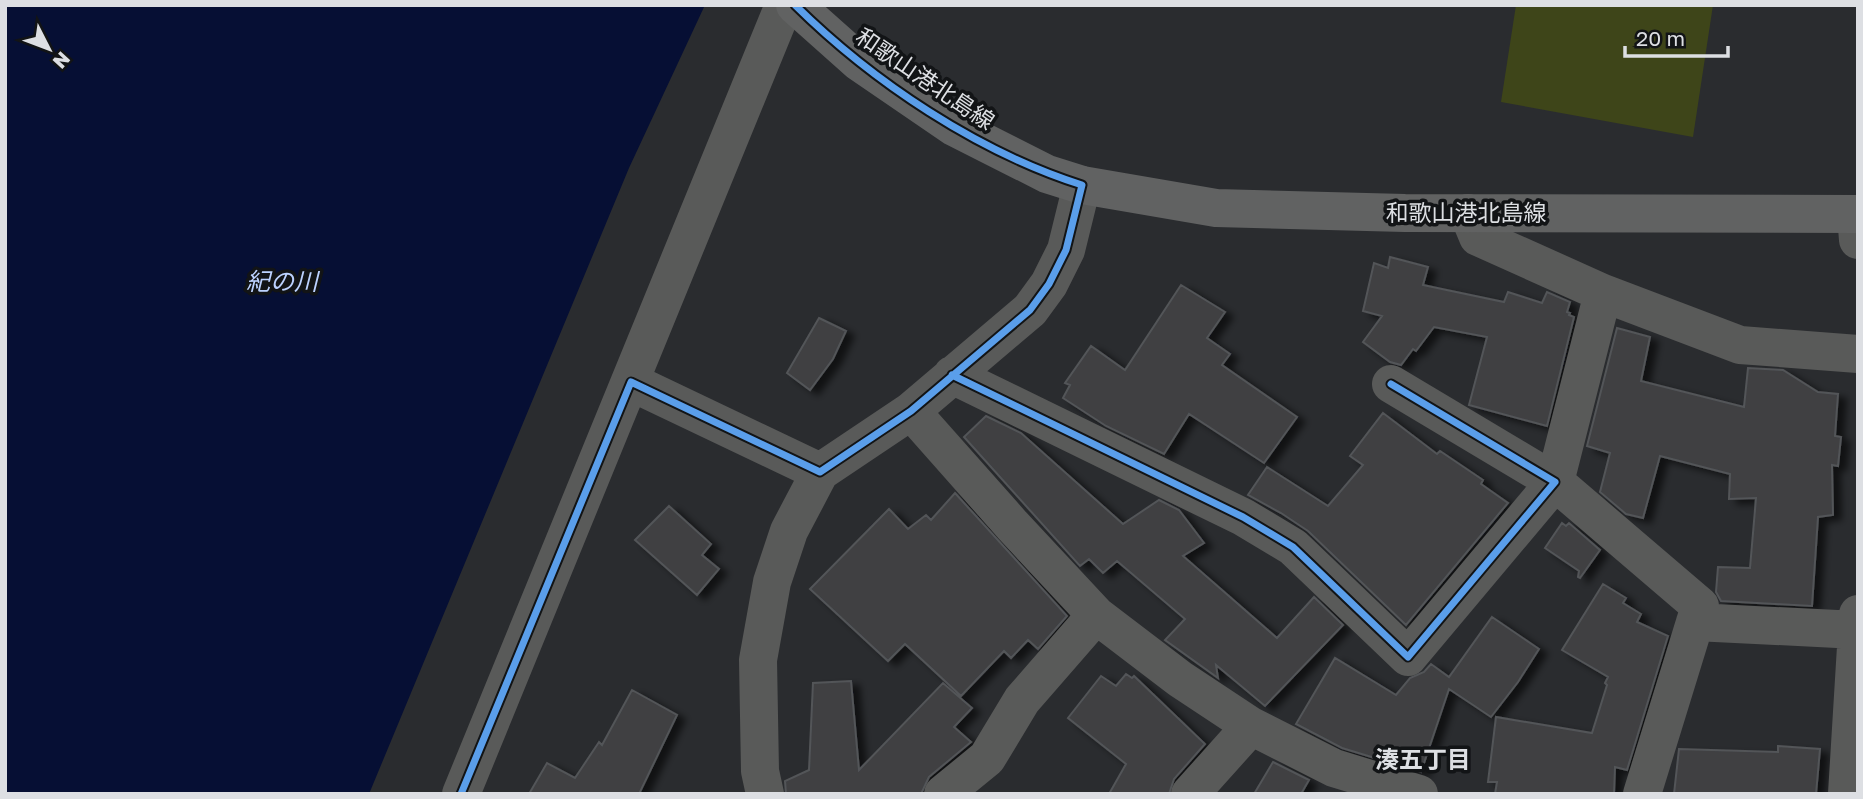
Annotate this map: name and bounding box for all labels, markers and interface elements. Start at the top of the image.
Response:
north arrow [14,14,84,84]
scale bar [1625,14,1728,58]
street label: 和歌山港北島線 [851,22,1000,135]
text: 20 m [1636,25,1685,51]
text: N [49,48,75,74]
street label: 和歌山港北島線 [1386,198,1547,226]
water label: 紀の川 [246,266,321,295]
district label: 湊五丁目 [1375,744,1471,773]

